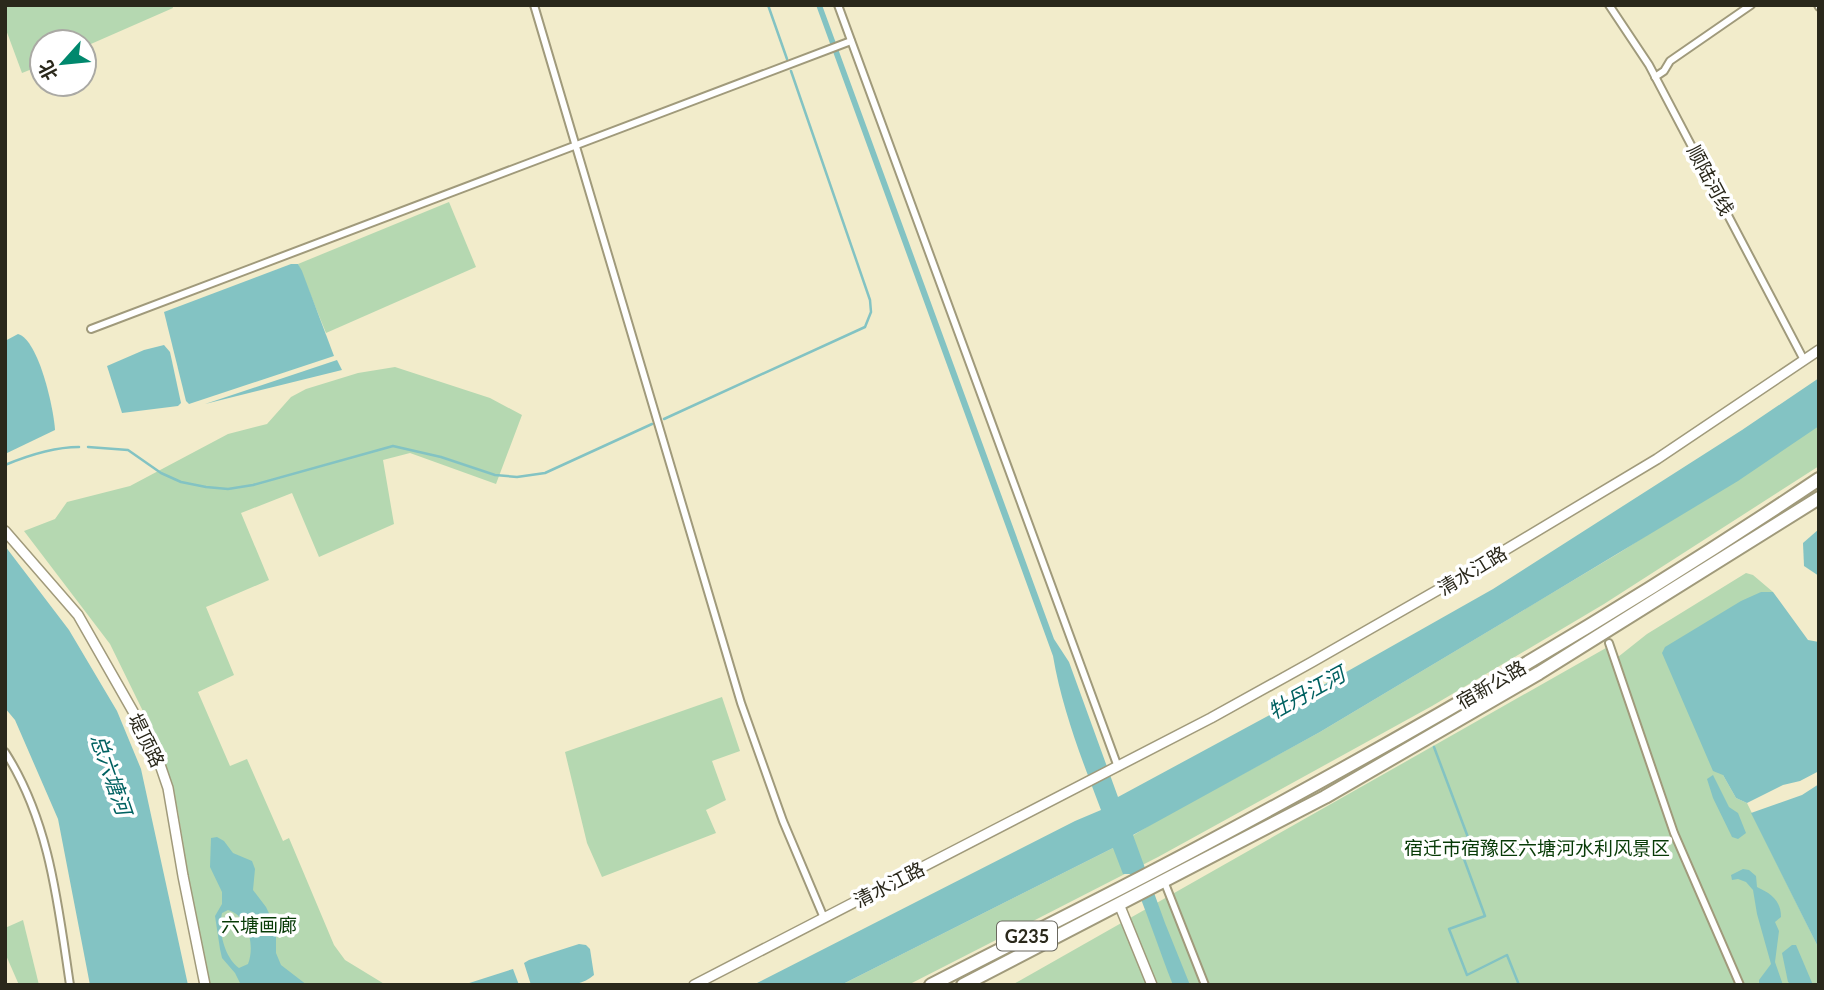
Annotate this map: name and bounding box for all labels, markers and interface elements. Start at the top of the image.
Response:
north arrow [28,28,98,98]
text: 北 [33,57,62,85]
street label: 顺陆河线 [1683,141,1739,219]
street label: 清水江路 [1433,541,1511,599]
street label: 宿新公路 [1452,655,1530,713]
water label: 牡丹江河 [1263,659,1352,723]
street label: 堤顶路 [124,709,170,771]
water label: 总六塘河 [87,730,139,822]
park label: 宿迁市宿豫区六塘河水利风景区 [1404,836,1670,859]
street label: 清水江路 [850,856,928,912]
park label: 六塘画廊 [221,913,297,936]
road number: G235 [997,922,1057,951]

